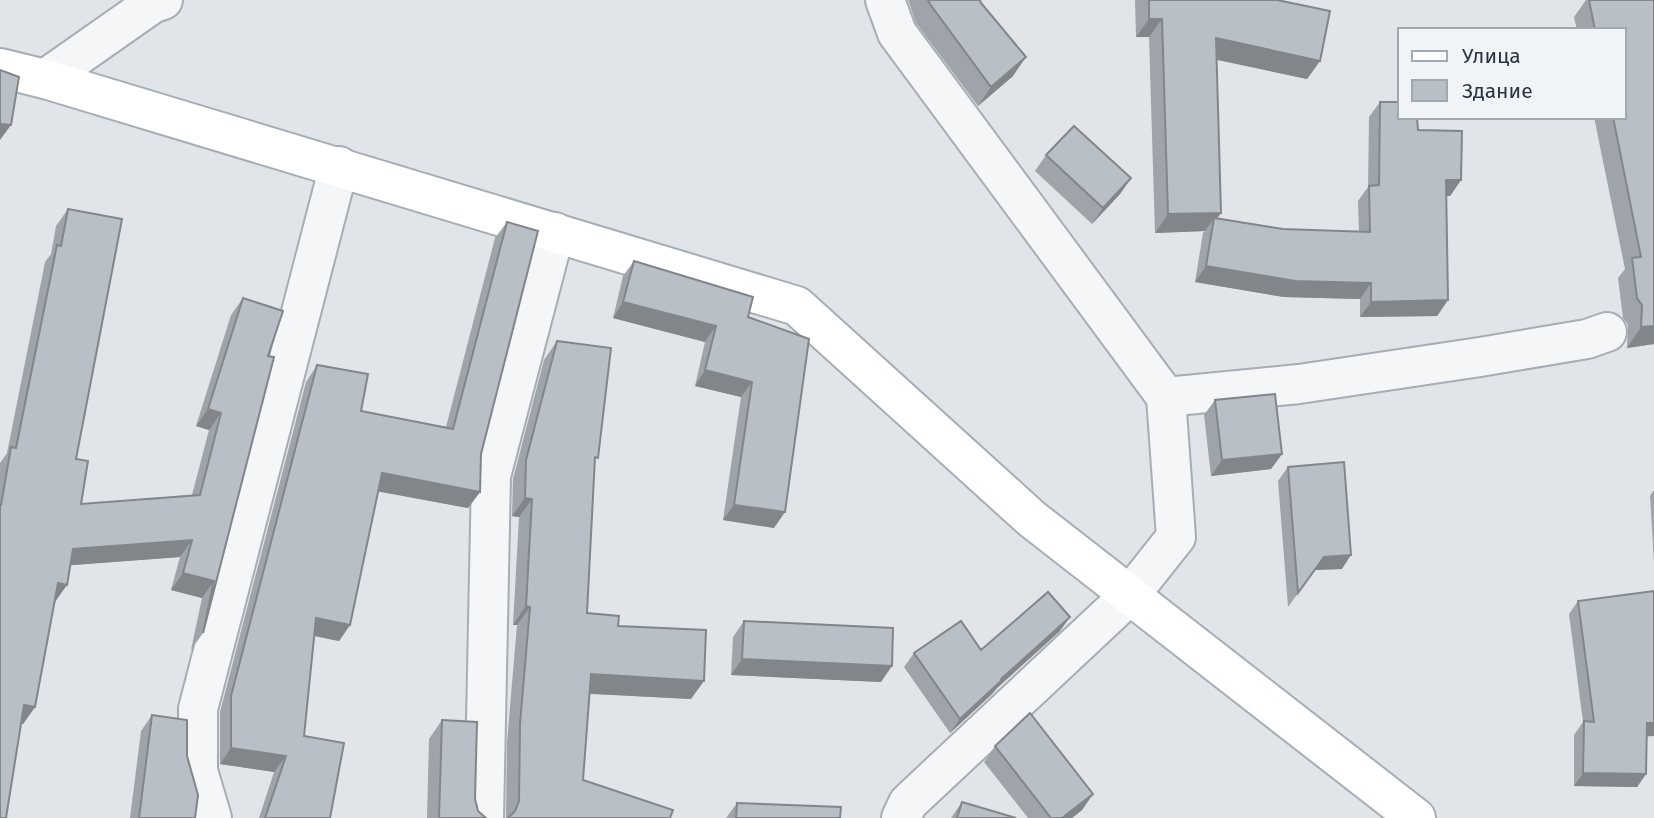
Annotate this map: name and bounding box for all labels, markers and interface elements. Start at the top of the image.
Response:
legend [1398,28,1626,119]
text: Улица [1462,43,1521,69]
text: Здание [1462,78,1533,104]

